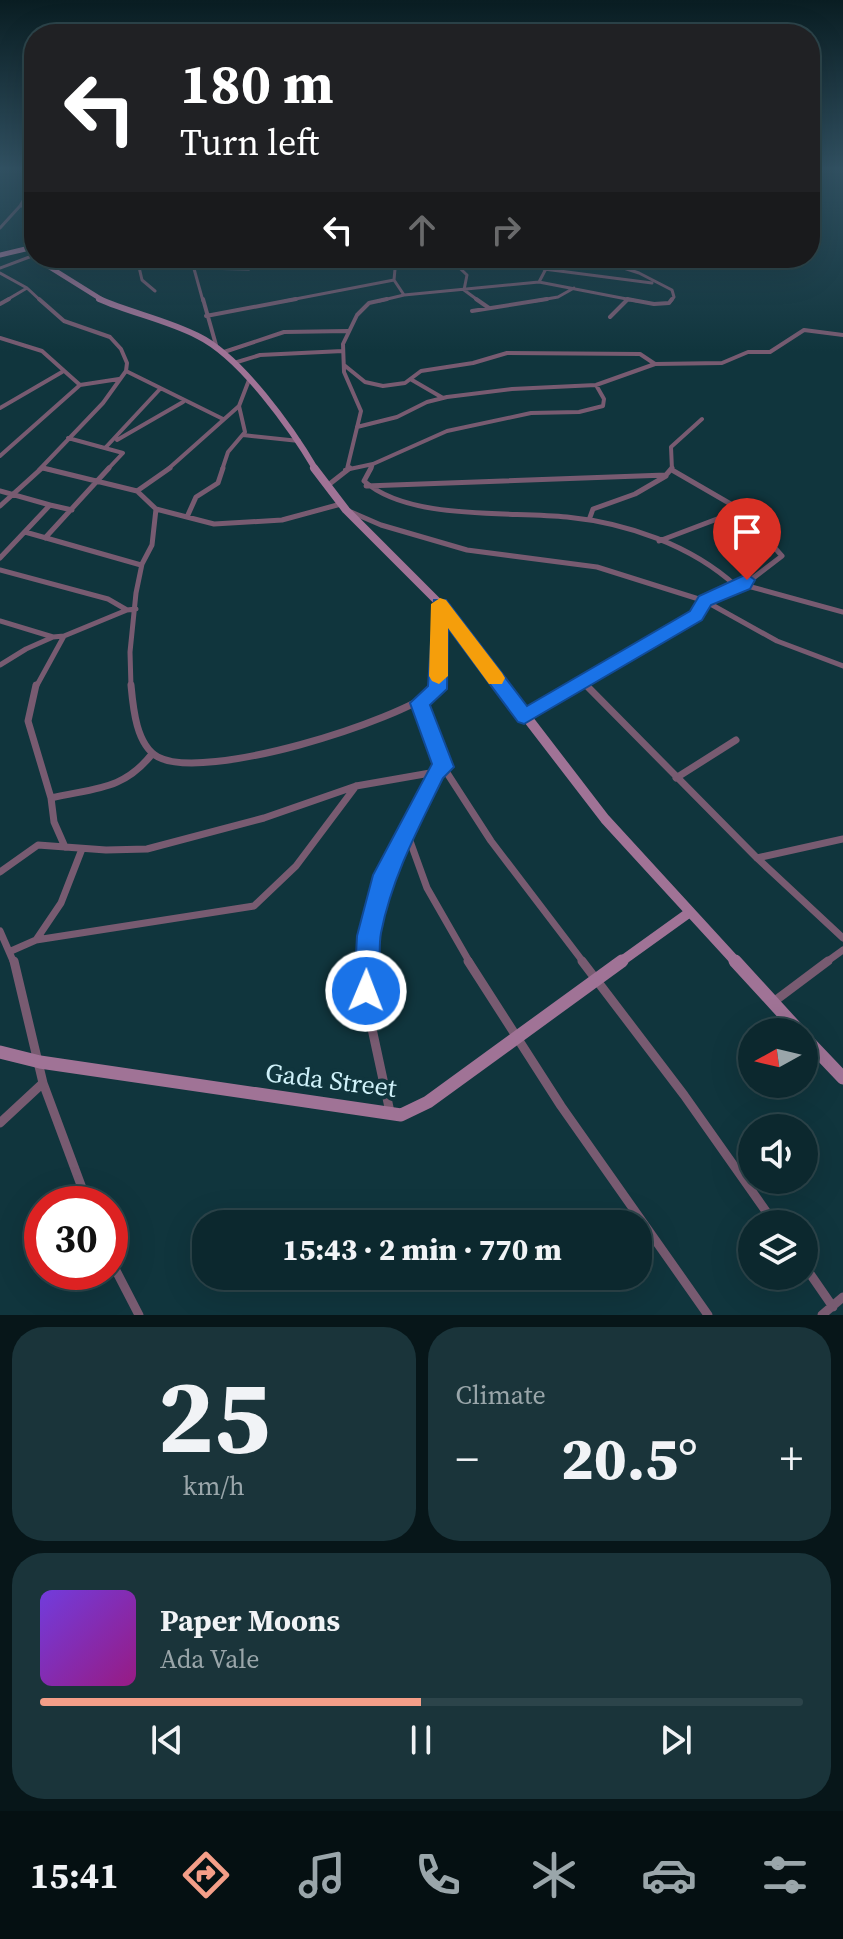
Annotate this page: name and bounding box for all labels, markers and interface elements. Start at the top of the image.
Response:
text: 180 m [180,45,334,122]
icon: left [48,56,152,160]
text: Turn left [180,118,319,167]
icon: left [316,208,360,252]
icon: ahead [400,208,444,252]
icon: right [484,208,528,252]
pin [713,498,781,580]
icon: arrive [725,510,769,554]
position arrow [324,949,408,1033]
north arrow [738,1018,818,1098]
map controls [738,1018,818,1290]
street label: Gada Street [263,1054,399,1106]
button: sound [738,1114,818,1194]
speed limit sign: 30 [24,1186,128,1290]
button: layers [738,1210,818,1290]
text: 15:43 · 2 min · 770 m [282,1229,562,1270]
text: 25 [157,1344,270,1487]
text: Climate [456,1377,546,1413]
text: 20.5° [561,1417,698,1499]
text: − [456,1428,479,1489]
text: + [780,1428,803,1489]
text: km/h [183,1468,245,1504]
text: Paper Moons [160,1600,340,1641]
text: Ada Vale [160,1641,259,1677]
icon: previous [145,1718,189,1762]
icon: pause [399,1718,443,1762]
icon: next [654,1718,698,1762]
icon: directions [178,1847,234,1903]
icon: music [294,1847,350,1903]
icon: phone [410,1847,466,1903]
icon: climate [526,1847,582,1903]
icon: car [641,1847,697,1903]
icon: filters [757,1847,813,1903]
text: 15:41 [30,1851,119,1900]

